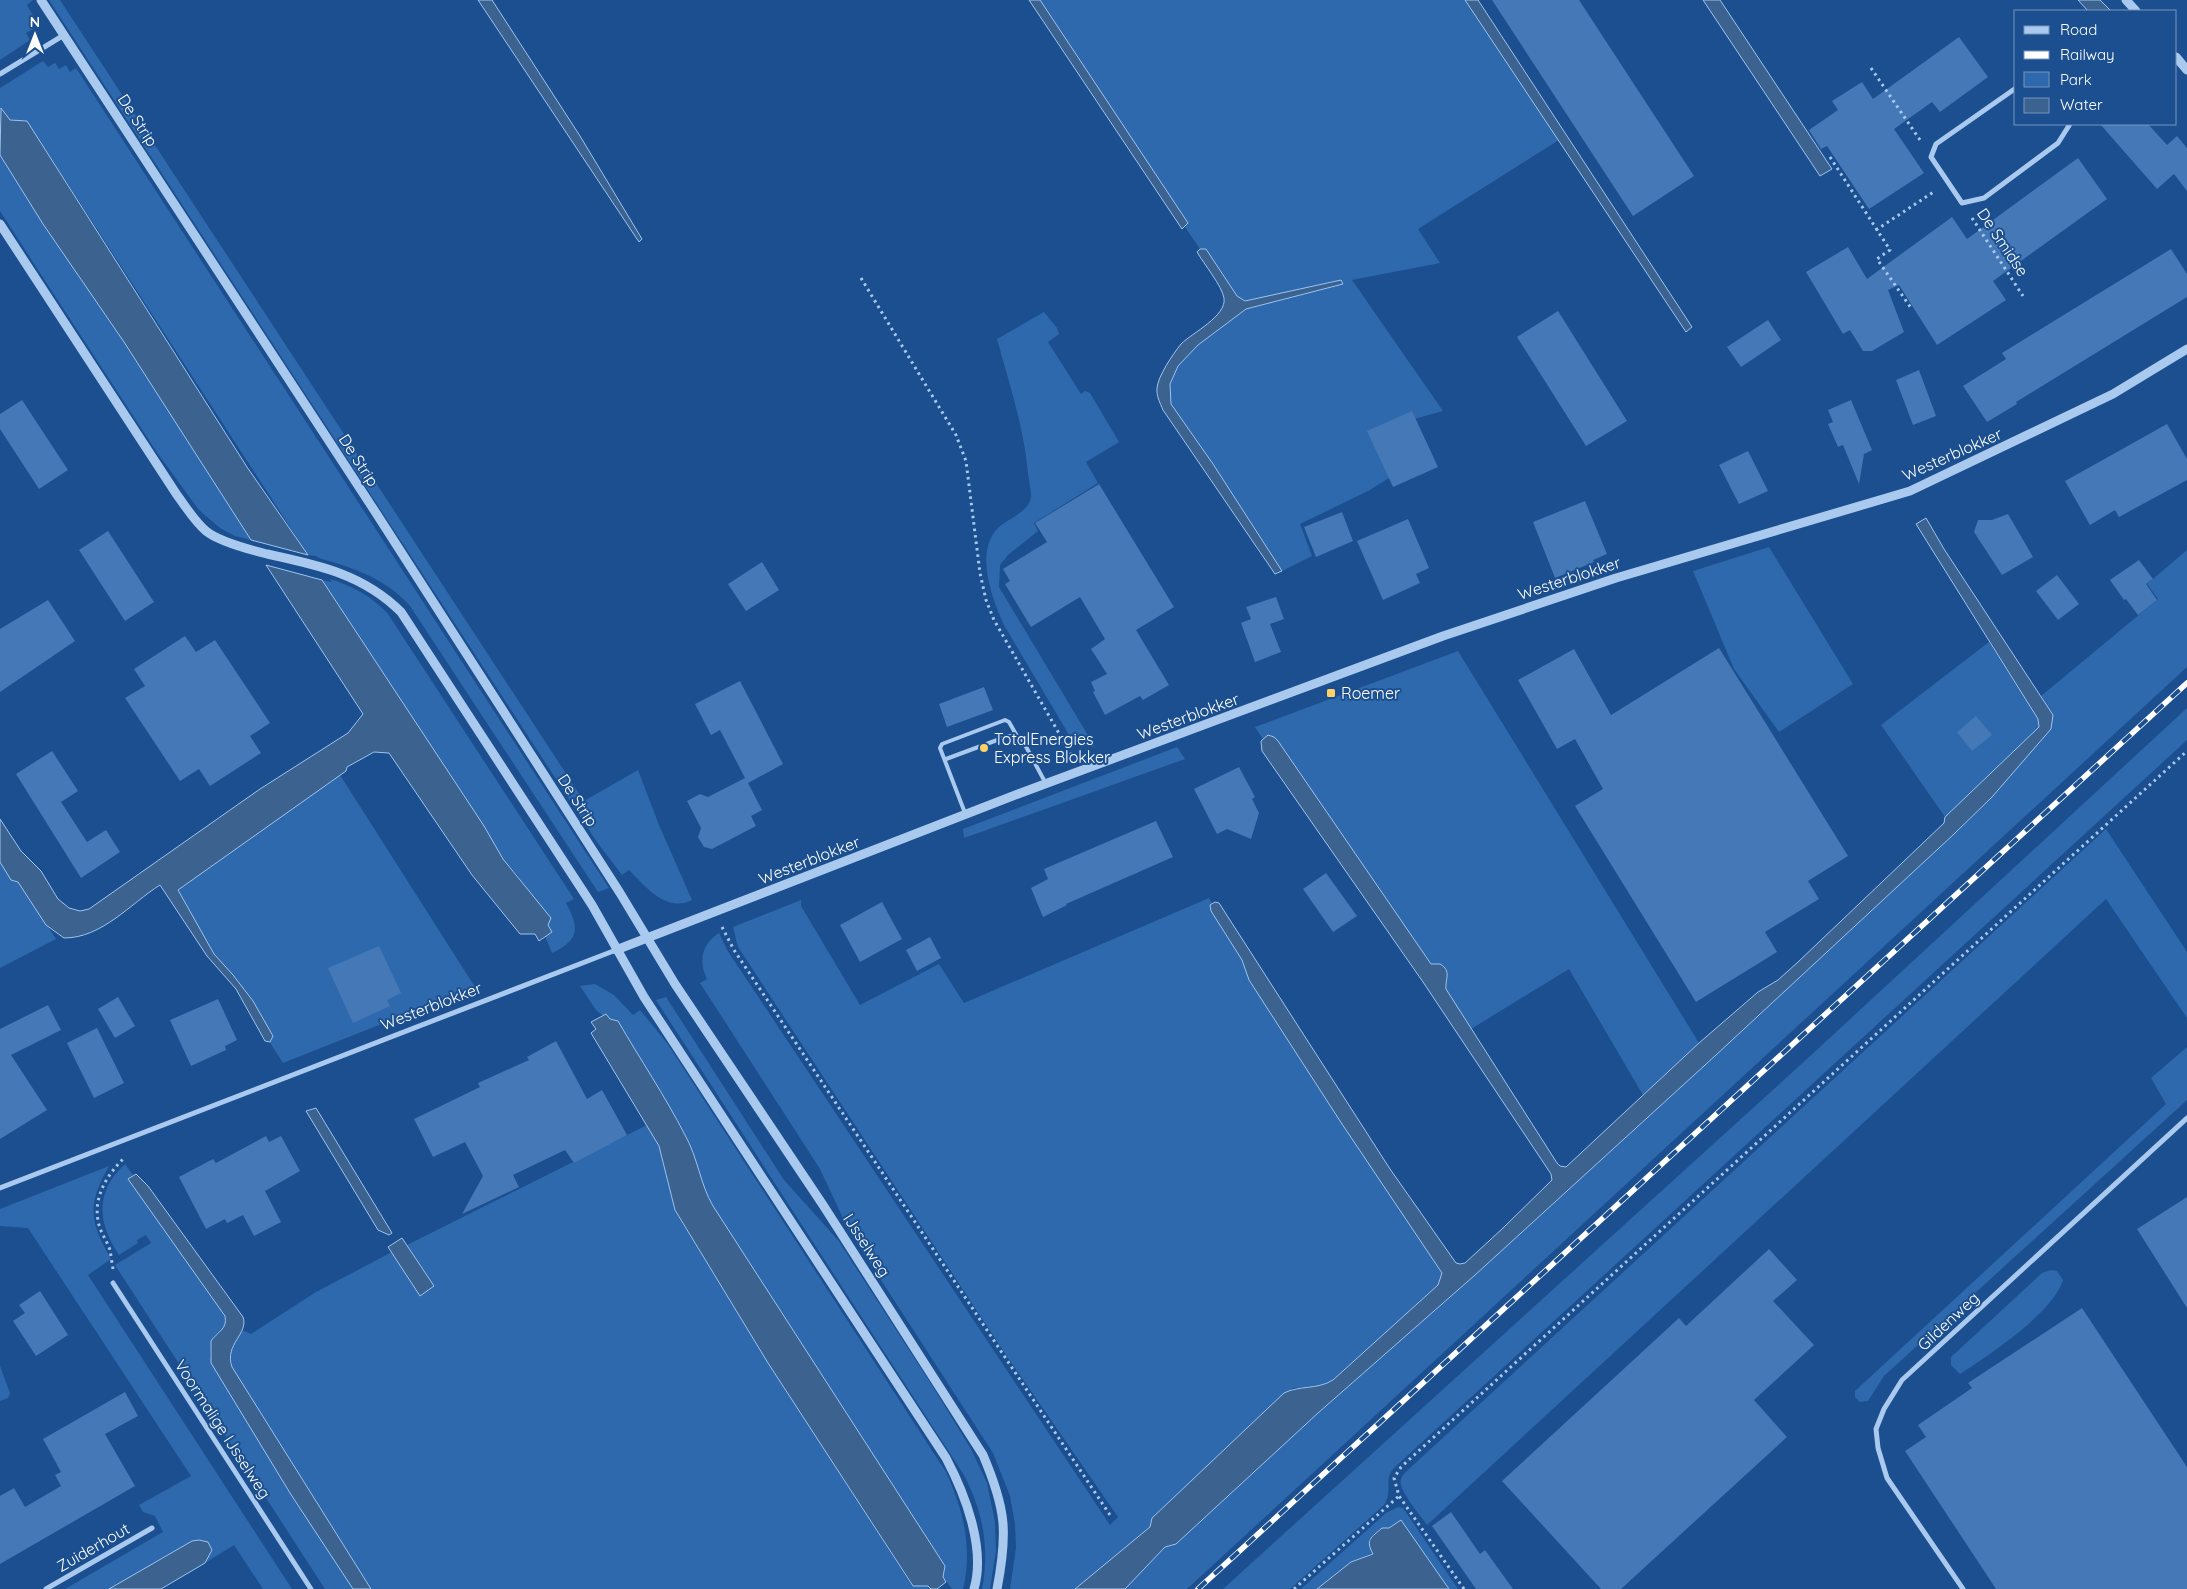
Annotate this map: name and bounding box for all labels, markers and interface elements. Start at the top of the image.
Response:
north arrow [10,10,60,60]
legend [2014,10,2177,125]
text: N [30,13,40,31]
text: Road [2060,20,2097,39]
text: Railway [2060,45,2115,64]
text: Park [2060,70,2092,89]
street label: De Strip [114,90,162,150]
text: Water [2060,95,2103,114]
street label: De Smidse [1973,204,2033,280]
street label: Westerblokker [1899,423,2005,485]
street label: De Strip [335,430,383,490]
street label: Westerblokker [1515,552,1623,604]
place label: Roemer [1341,683,1400,703]
marker: Roemer [1325,687,1337,699]
street label: Westerblokker [1134,688,1242,744]
place label: TotalEnergies Express Blokker [994,729,1110,767]
marker: TotalEnergies Express Blokker [978,742,990,754]
street label: De Strip [554,770,602,830]
street label: Westerblokker [755,831,863,889]
street label: Westerblokker [377,977,485,1035]
street label: IJsselweg [839,1210,895,1280]
street label: Gildenweg [1913,1287,1983,1355]
street label: Voormalige IJsselweg [171,1356,275,1502]
street label: Zuiderhout [53,1518,133,1576]

